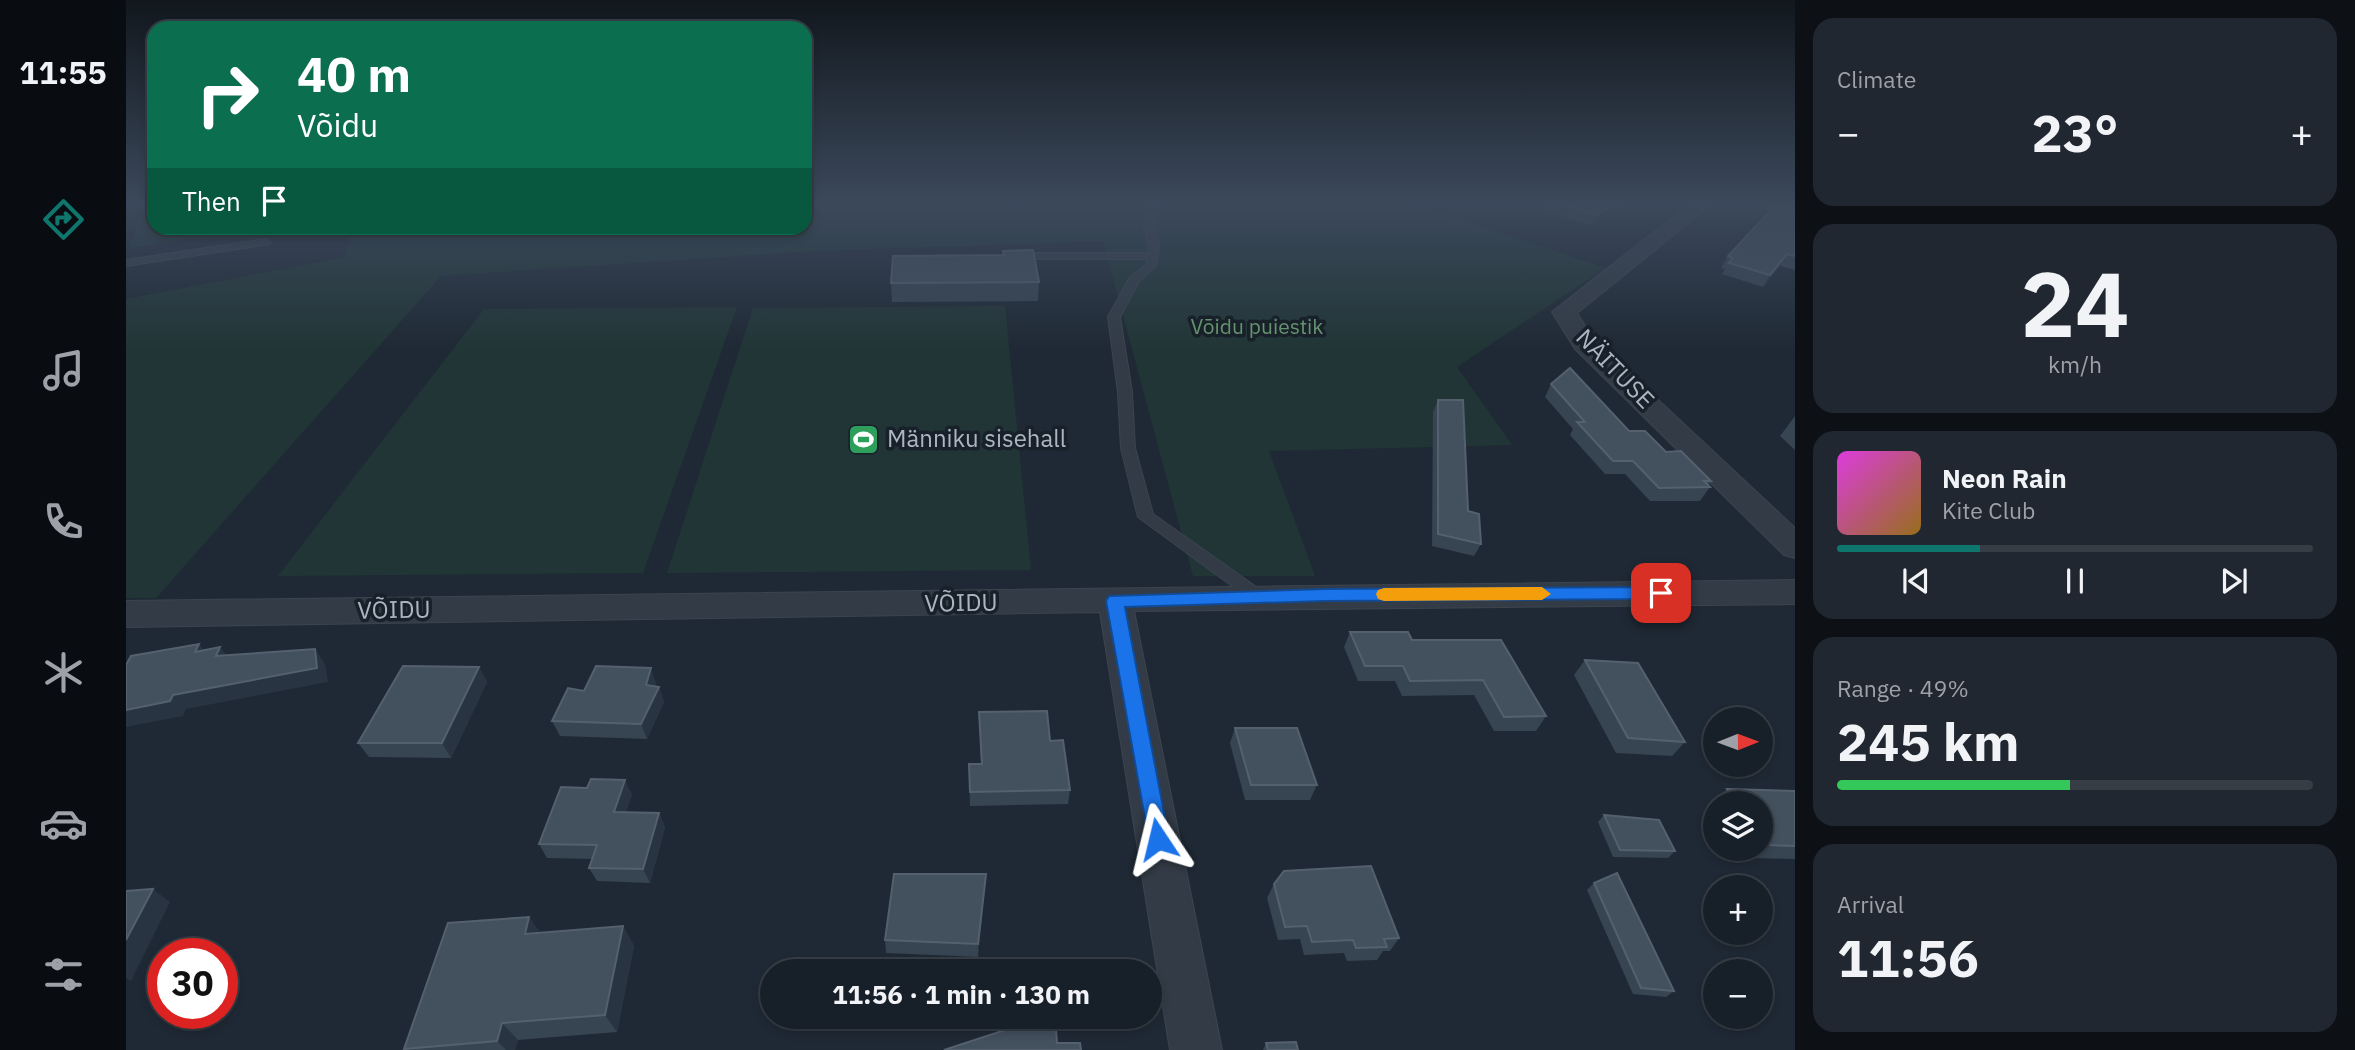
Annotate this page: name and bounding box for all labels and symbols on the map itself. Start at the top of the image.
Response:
park label: Võidu puiestik [1191,312,1323,340]
street label: NÄITUSE [1570,321,1662,415]
sports icon: Männiku sisehall [847,422,881,456]
place label: Männiku sisehall [887,422,1066,454]
pin [1631,563,1691,623]
street label: VÕIDU [924,585,998,619]
street label: VÕIDU [357,592,431,626]
north arrow [1703,707,1773,777]
position arrow [1121,802,1195,876]
speed limit sign: 30 [147,938,238,1029]

